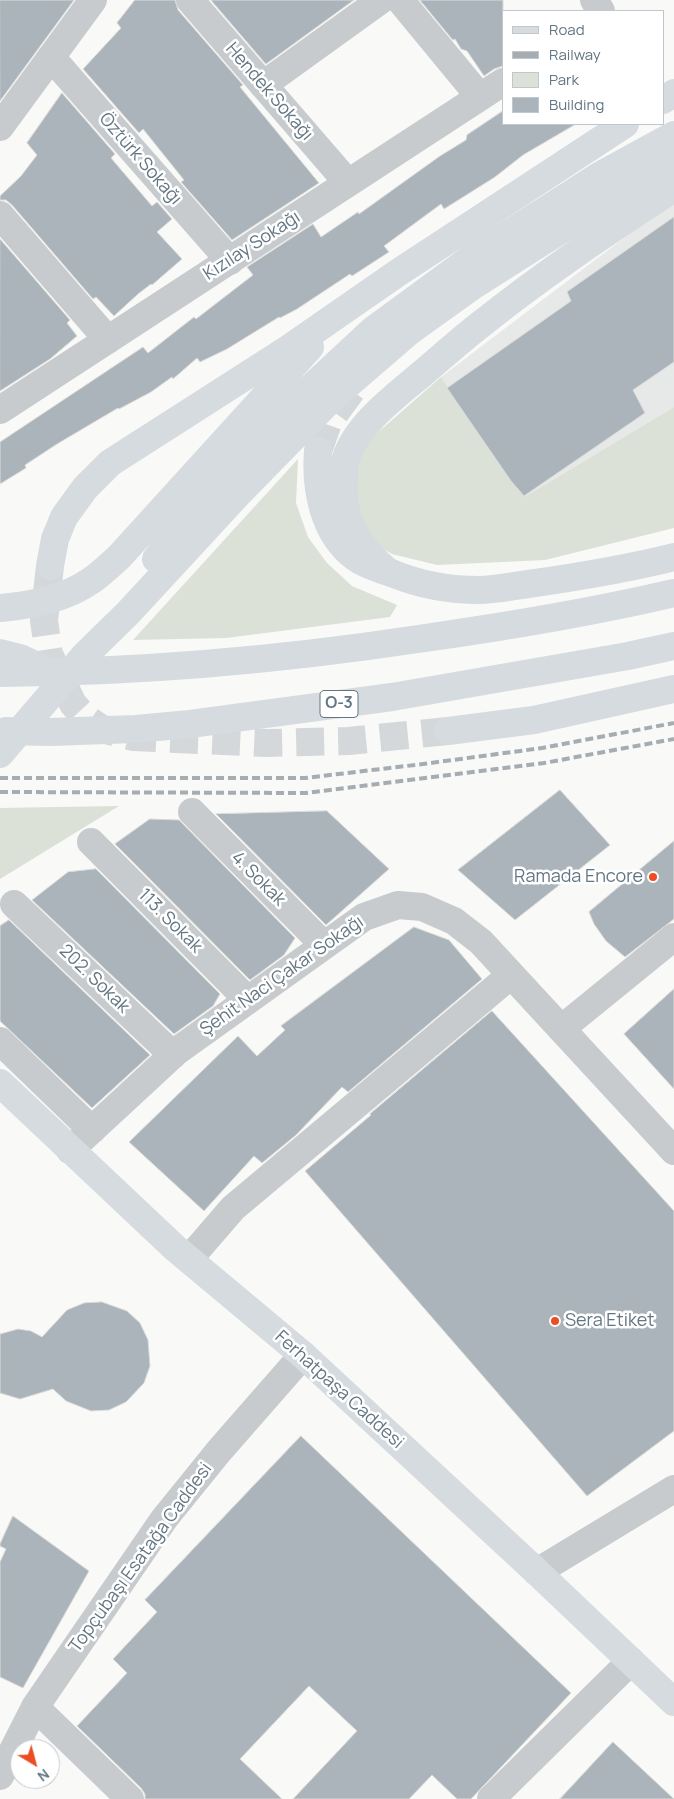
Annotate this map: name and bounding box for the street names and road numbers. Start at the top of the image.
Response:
street label: Hendek Sokağı [221,39,317,145]
street label: Öztürk Sokağı [94,109,186,209]
street label: Kızılay Sokağı [200,207,304,285]
road number: O-3 [320,691,358,718]
street label: 4. Sokak [226,847,290,911]
street label: 113. Sokak [133,884,207,958]
street label: Şehit Naci Çakar Sokağı [196,911,368,1041]
street label: 202. Sokak [54,940,134,1018]
street label: Ferhatpaşa Caddesi [270,1327,408,1453]
street label: Topçubaşı Esatağa Caddesi [65,1459,217,1657]

